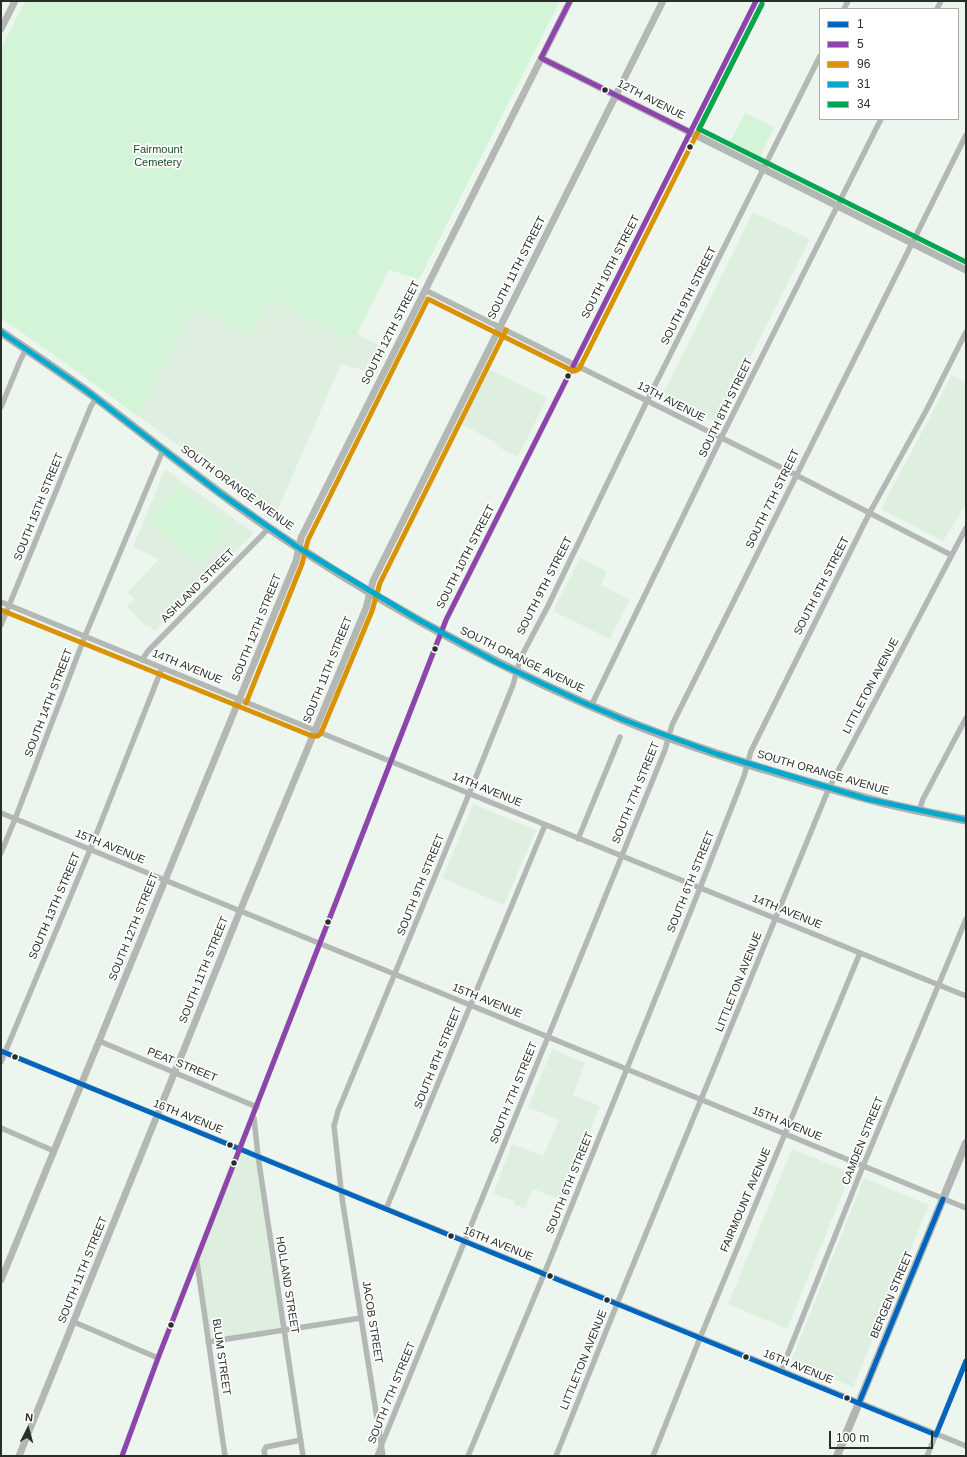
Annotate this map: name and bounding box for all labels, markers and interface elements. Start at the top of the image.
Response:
legend [819,8,959,120]
text: 1 [857,17,864,31]
text: 5 [857,37,864,51]
text: 96 [857,57,870,71]
street label: 12TH AVENUE [615,77,687,123]
text: 31 [857,77,870,91]
unlabelled marker [600,85,610,95]
text: 34 [857,97,870,111]
unlabelled marker [685,142,695,152]
park label: Fairmount Cemetery [133,143,183,169]
street label: SOUTH 10TH STREET [579,213,643,321]
street label: SOUTH 11TH STREET [485,214,549,322]
street label: SOUTH 9TH STREET [658,245,720,347]
street label: SOUTH 12TH STREET [359,279,423,387]
street label: SOUTH 8TH STREET [696,356,756,460]
unlabelled marker [563,371,573,381]
street label: 13TH AVENUE [635,379,707,425]
street label: SOUTH ORANGE AVENUE [178,442,296,534]
street label: SOUTH 7TH STREET [743,447,803,551]
street label: SOUTH 15TH STREET [11,451,67,563]
street label: SOUTH 10TH STREET [434,503,498,611]
street label: SOUTH 9TH STREET [514,535,576,637]
street label: SOUTH 6TH STREET [791,535,853,637]
street label: ASHLAND STREET [159,547,237,625]
street label: SOUTH 12TH STREET [229,572,285,684]
street label: SOUTH 11TH STREET [301,615,355,725]
street label: SOUTH ORANGE AVENUE [458,624,586,696]
street label: LITTLETON AVENUE [840,636,902,736]
unlabelled marker [430,644,440,654]
street label: SOUTH 14TH STREET [22,647,76,759]
street label: 14TH AVENUE [150,647,224,687]
street label: SOUTH 7TH STREET [610,740,662,846]
street label: SOUTH ORANGE AVENUE [755,748,891,798]
street label: 14TH AVENUE [450,770,524,810]
street label: 15TH AVENUE [73,827,147,867]
street label: SOUTH 6TH STREET [665,829,717,935]
street label: SOUTH 9TH STREET [395,832,447,938]
street label: SOUTH 13TH STREET [26,851,84,961]
street label: SOUTH 12TH STREET [106,871,162,983]
street label: 14TH AVENUE [750,892,824,932]
street label: SOUTH 11TH STREET [177,915,231,1025]
unlabelled marker [323,917,333,927]
street label: LITTLETON AVENUE [713,930,765,1034]
street label: 15TH AVENUE [450,981,524,1021]
street label: SOUTH 8TH STREET [412,1005,464,1111]
street label: SOUTH 7TH STREET [488,1040,540,1146]
street label: PEAT STREET [145,1045,219,1085]
unlabelled marker [10,1052,20,1062]
street label: CAMDEN STREET [839,1095,887,1187]
street label: 16TH AVENUE [151,1097,225,1137]
street label: 15TH AVENUE [750,1104,824,1144]
street label: SOUTH 6TH STREET [544,1130,596,1236]
unlabelled marker [225,1140,235,1150]
street label: FAIRMOUNT AVENUE [718,1146,774,1254]
unlabelled marker [229,1158,239,1168]
street label: SOUTH 11TH STREET [56,1215,110,1325]
street label: 16TH AVENUE [461,1224,535,1264]
unlabelled marker [446,1231,456,1241]
street label: HOLLAND STREET [273,1235,301,1335]
street label: BERGEN STREET [868,1250,916,1340]
unlabelled marker [545,1271,555,1281]
street label: JACOB STREET [359,1280,385,1364]
unlabelled marker [602,1295,612,1305]
street label: LITTLETON AVENUE [558,1308,610,1412]
street label: BLUM STREET [209,1318,233,1396]
unlabelled marker [166,1320,176,1330]
street label: SOUTH 7TH STREET [366,1340,418,1446]
street label: 16TH AVENUE [761,1347,835,1387]
unlabelled marker [741,1352,751,1362]
unlabelled marker [842,1393,852,1403]
north arrow [8,1409,48,1449]
text: N [25,1411,34,1423]
scale bar [831,1423,935,1449]
text: 100 m [836,1431,869,1445]

